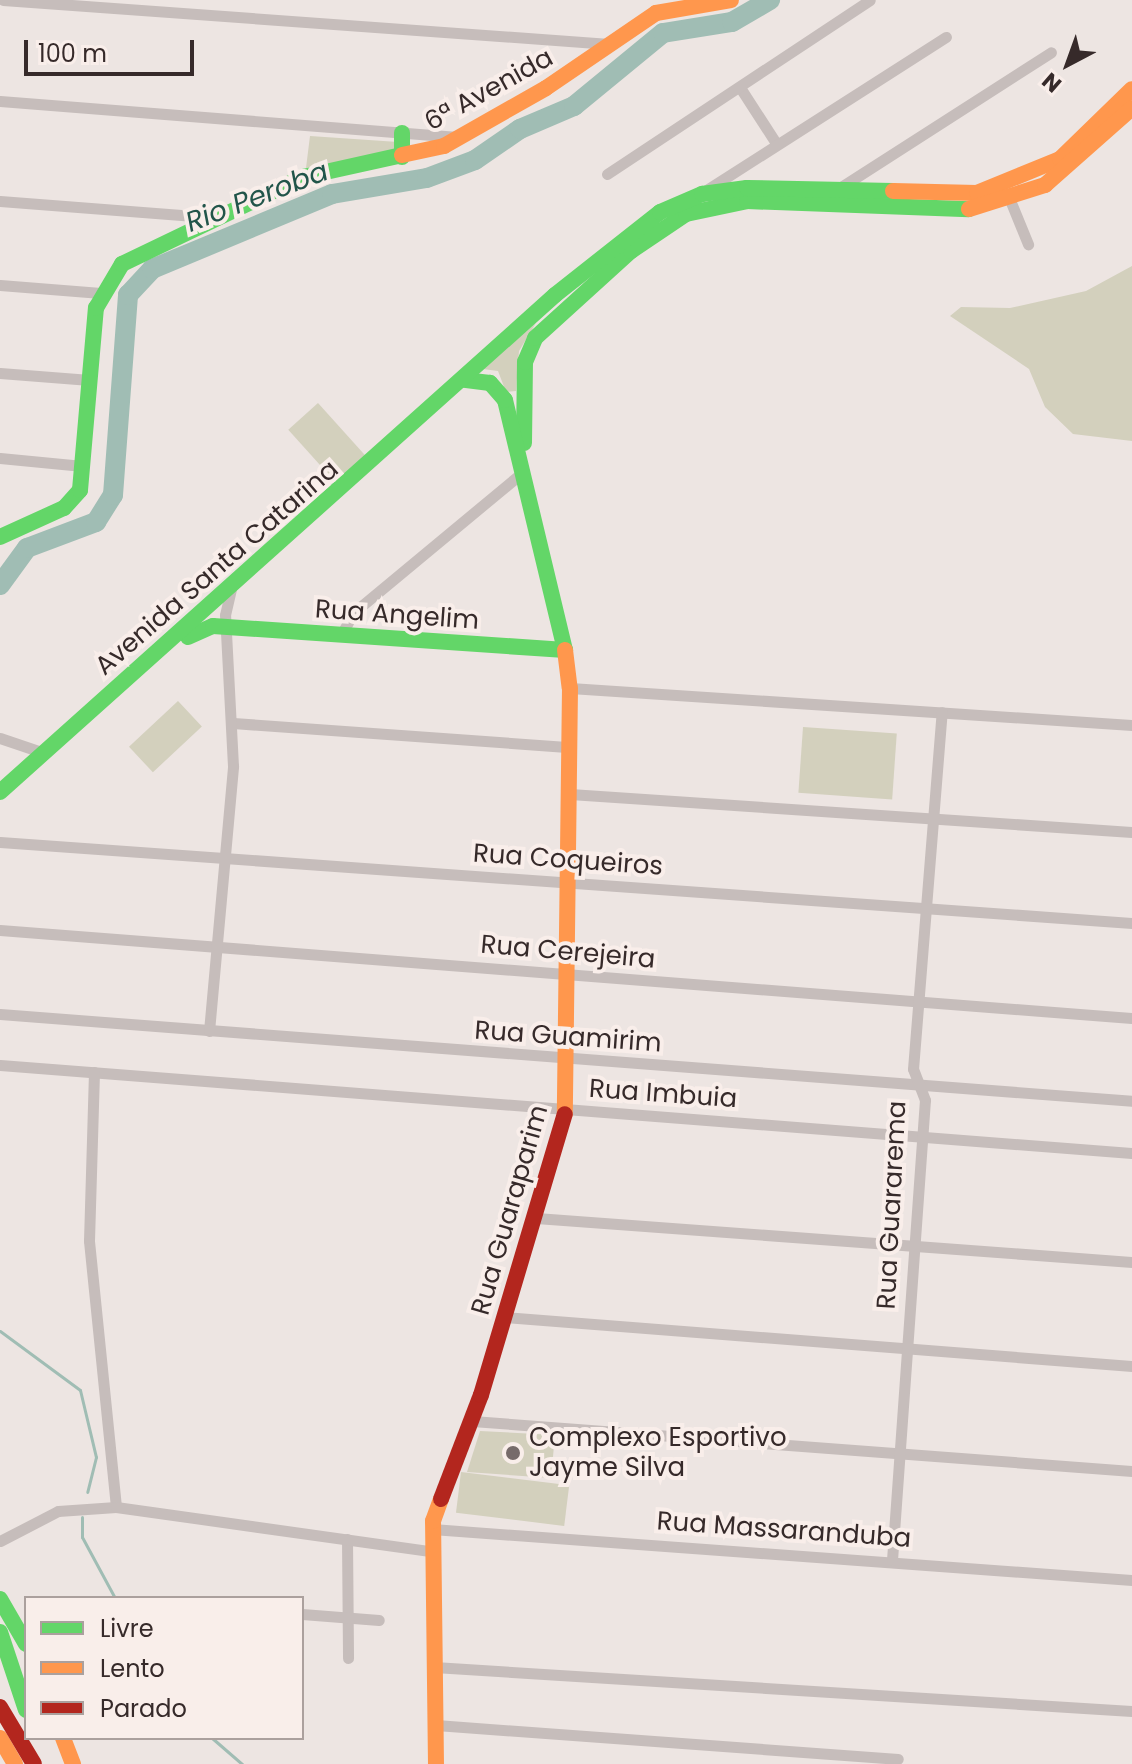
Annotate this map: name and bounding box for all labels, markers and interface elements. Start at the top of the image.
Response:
scale bar [28,24,198,74]
north arrow [1028,24,1108,104]
text: 100 m [38,37,107,70]
street label: 6ª Avenida [420,42,558,138]
text: N [1036,65,1068,100]
water label: Rio Peroba [181,154,333,240]
street label: Avenida Santa Catarina [89,454,345,682]
street label: Rua Angelim [314,594,480,636]
street label: Rua Coqueiros [472,838,664,882]
street label: Rua Cerejeira [479,929,657,975]
street label: Rua Guamirim [473,1015,663,1059]
street label: Rua Imbuia [588,1073,738,1115]
street label: Rua Guararema [871,1100,913,1310]
street label: Rua Guaraparim [465,1102,555,1318]
place label: Complexo Esportivo Jayme Silva [529,1422,787,1484]
marker: Complexo Esportivo Jayme Silva [504,1444,522,1462]
street label: Rua Massaranduba [656,1506,912,1554]
legend [24,1596,304,1740]
text: Livre [100,1612,154,1645]
text: Lento [100,1652,165,1685]
text: Parado [100,1692,187,1725]

